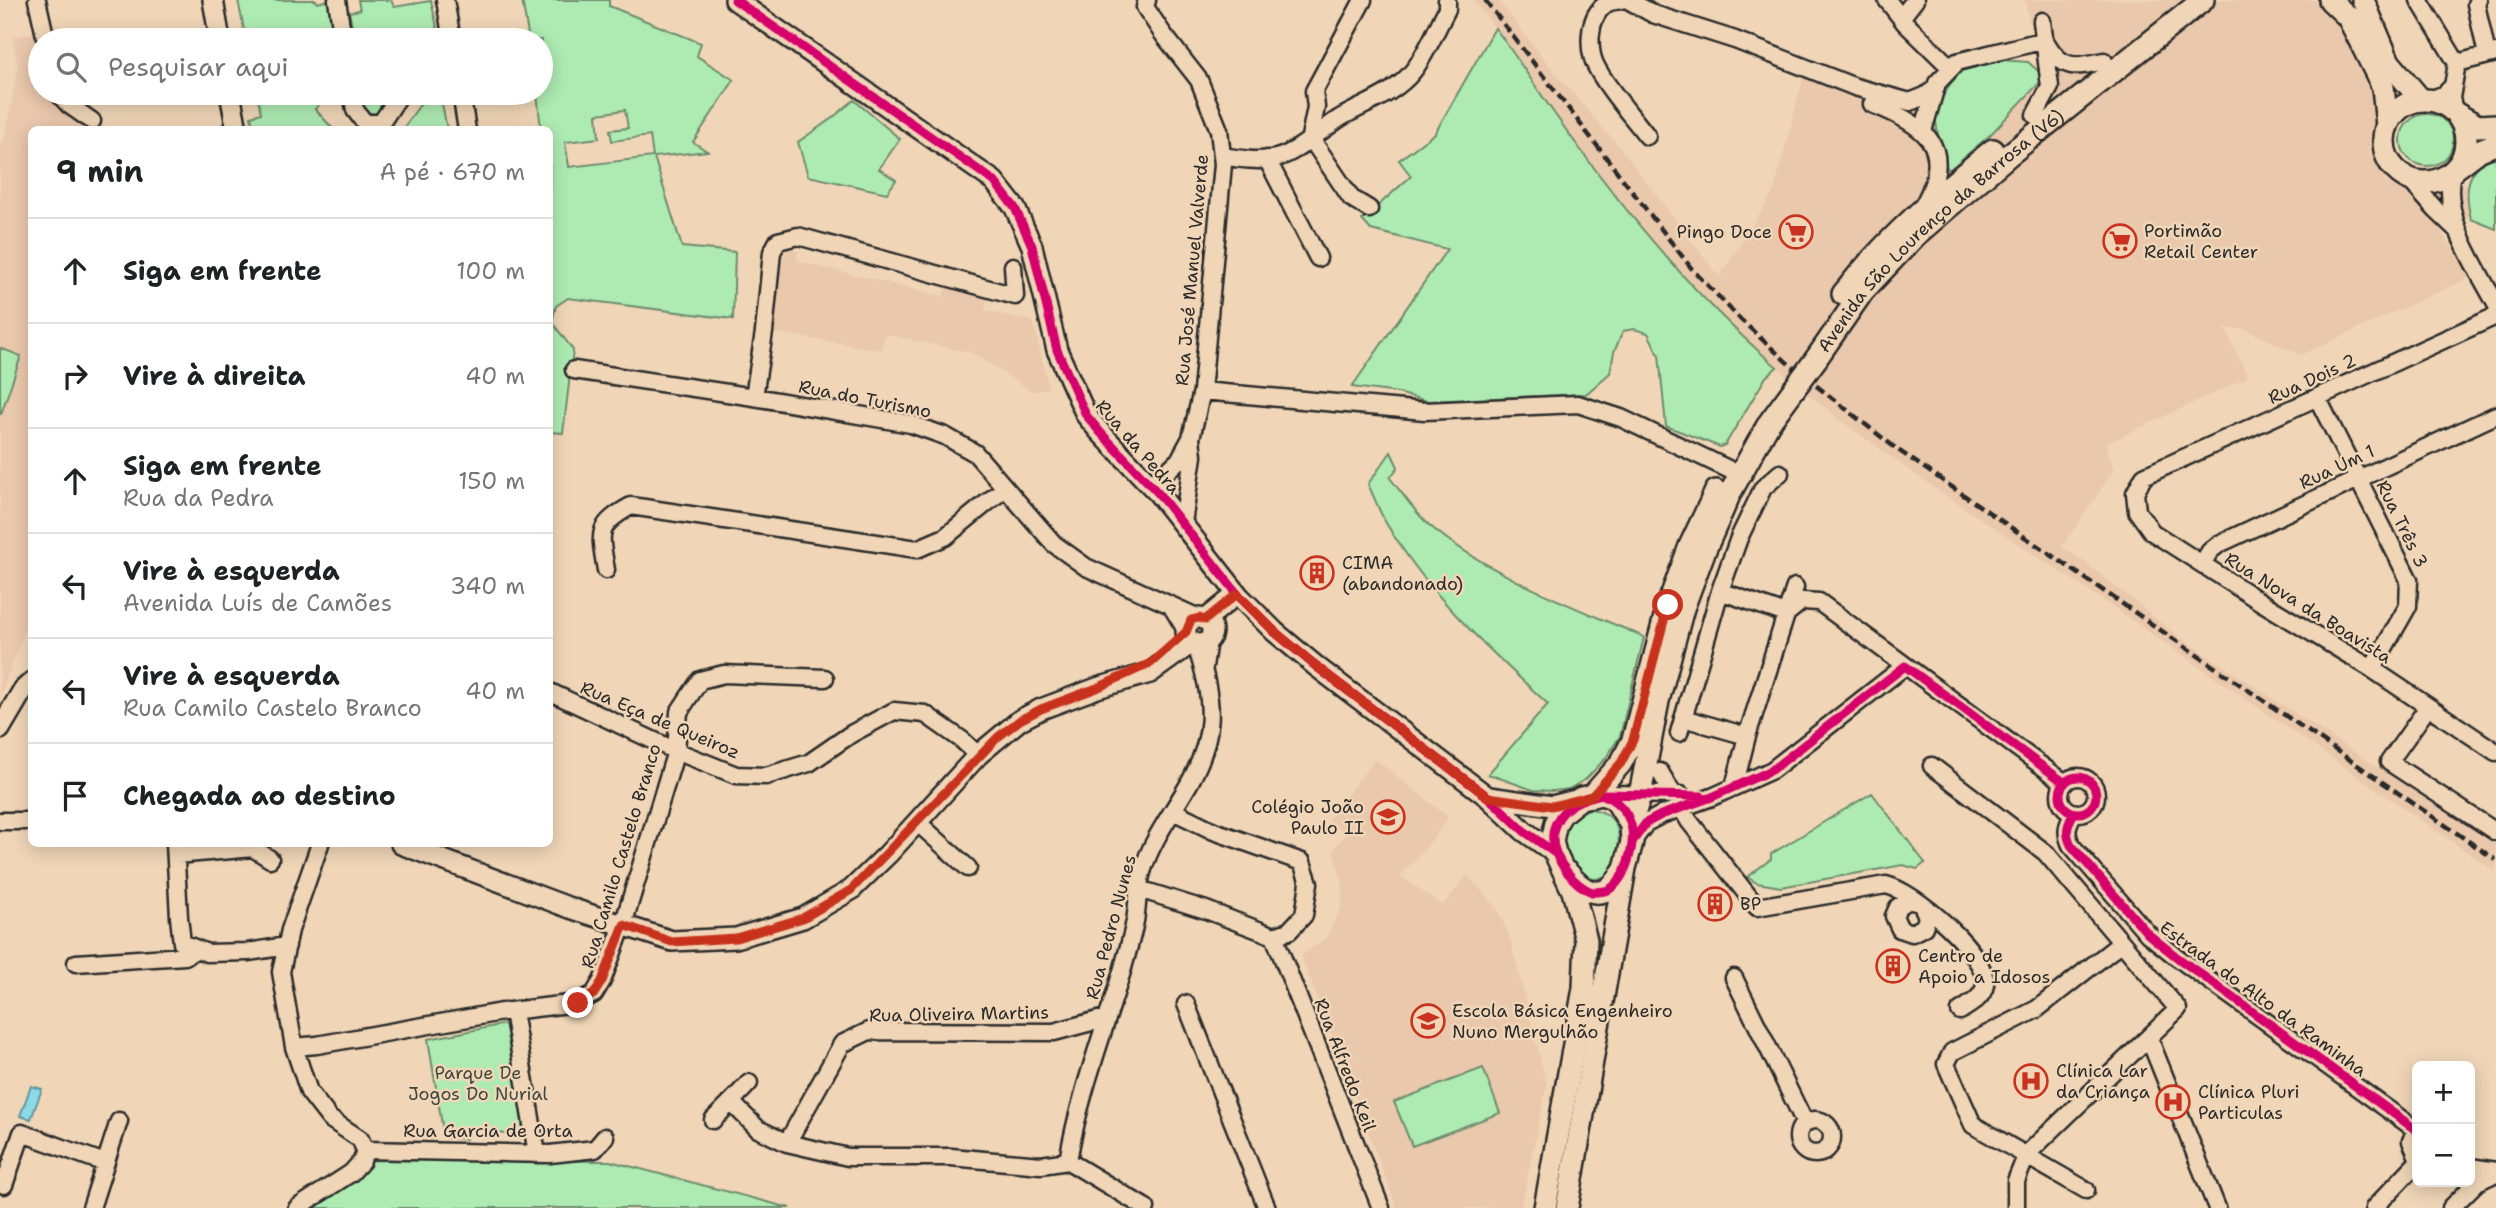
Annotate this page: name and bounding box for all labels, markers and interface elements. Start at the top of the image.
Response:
search box [28,28,553,105]
icon: search [52,48,90,86]
text: Pesquisar aqui [108,49,289,84]
street label: Avenida São Lourenço da Barrosa (V6) [1812,104,2069,357]
text: 9 min [56,151,143,192]
street label: Rua José Manuel Valverde [1170,153,1214,387]
text: A pé · 670 m [380,157,525,187]
supermarket icon: Pingo Doce [1777,213,1815,251]
place label: Portimão Retail Center [2144,219,2258,264]
place label: Pingo Doce [1676,220,1772,244]
supermarket icon: Portimão Retail Center [2101,222,2139,260]
icon: ahead [56,252,94,290]
text: Siga em frente [123,253,322,288]
text: 100 m [456,256,525,286]
street label: Rua Dois 2 [2264,348,2360,410]
icon: right [56,357,94,395]
text: Vire à direita [123,358,305,393]
text: 40 m [465,361,525,391]
street label: Rua do Turismo [797,374,933,424]
street label: Rua da Pedra [1090,395,1186,499]
street label: Rua Um 1 [2295,439,2379,495]
text: Siga em frente [123,448,322,483]
icon: ahead [56,462,94,500]
text: 150 m [458,466,525,496]
street label: Rua Três 3 [2371,476,2433,572]
text: Rua da Pedra [123,483,273,513]
street label: Rua Nova da Boavista [2220,547,2396,669]
place label: CIMA (abandonado) [1342,551,1463,596]
text: Vire à esquerda [123,553,340,588]
building icon: CIMA (abandonado) [1298,554,1336,592]
icon: left [56,567,94,605]
text: 340 m [450,571,525,601]
text: Avenida Luís de Camões [123,588,392,618]
route start [1652,589,1683,620]
text: Vire à esquerda [123,658,340,693]
icon: left [56,672,94,710]
text: 40 m [465,676,525,706]
street label: Rua Eça de Queiroz [577,676,743,764]
text: Rua Camilo Castelo Branco [123,693,422,723]
street label: Rua Camilo Castelo Branco [575,741,667,971]
icon: arrive [56,777,94,815]
text: Chegada ao destino [123,778,396,813]
place label: Colégio João Paulo II [1251,795,1364,840]
school or university icon: Colégio João Paulo II [1369,798,1407,836]
street label: Rua Pedro Nunes [1080,852,1142,1002]
building icon: BP [1696,885,1734,923]
place label: BP [1740,892,1761,916]
street label: Estrada do Alto da Raminha [2155,916,2371,1082]
place label: Centro de Apoio a Idosos [1918,944,2050,989]
building icon: Centro de Apoio a Idosos [1874,947,1912,985]
route end [562,987,593,1018]
street label: Rua Alfredo Keil [1308,995,1382,1136]
place label: Escola Básica Engenheiro Nuno Mergulhão [1452,999,1673,1044]
street label: Rua Oliveira Martins [869,1000,1049,1028]
school or university icon: Escola Básica Engenheiro Nuno Mergulhão [1409,1002,1447,1040]
place label: Clínica Lar da Criança [2056,1059,2150,1104]
park label: Parque De Jogos Do Nurial [408,1061,549,1106]
map controls [2412,1061,2475,1187]
button: + [2412,1061,2475,1124]
hospital icon: Clínica Lar da Criança [2012,1062,2050,1100]
place label: Clínica Pluri Particulas [2198,1080,2300,1125]
hospital icon: Clínica Pluri Particulas [2154,1083,2192,1121]
street label: Rua Garcia de Orta [403,1119,573,1143]
button: − [2412,1124,2475,1187]

